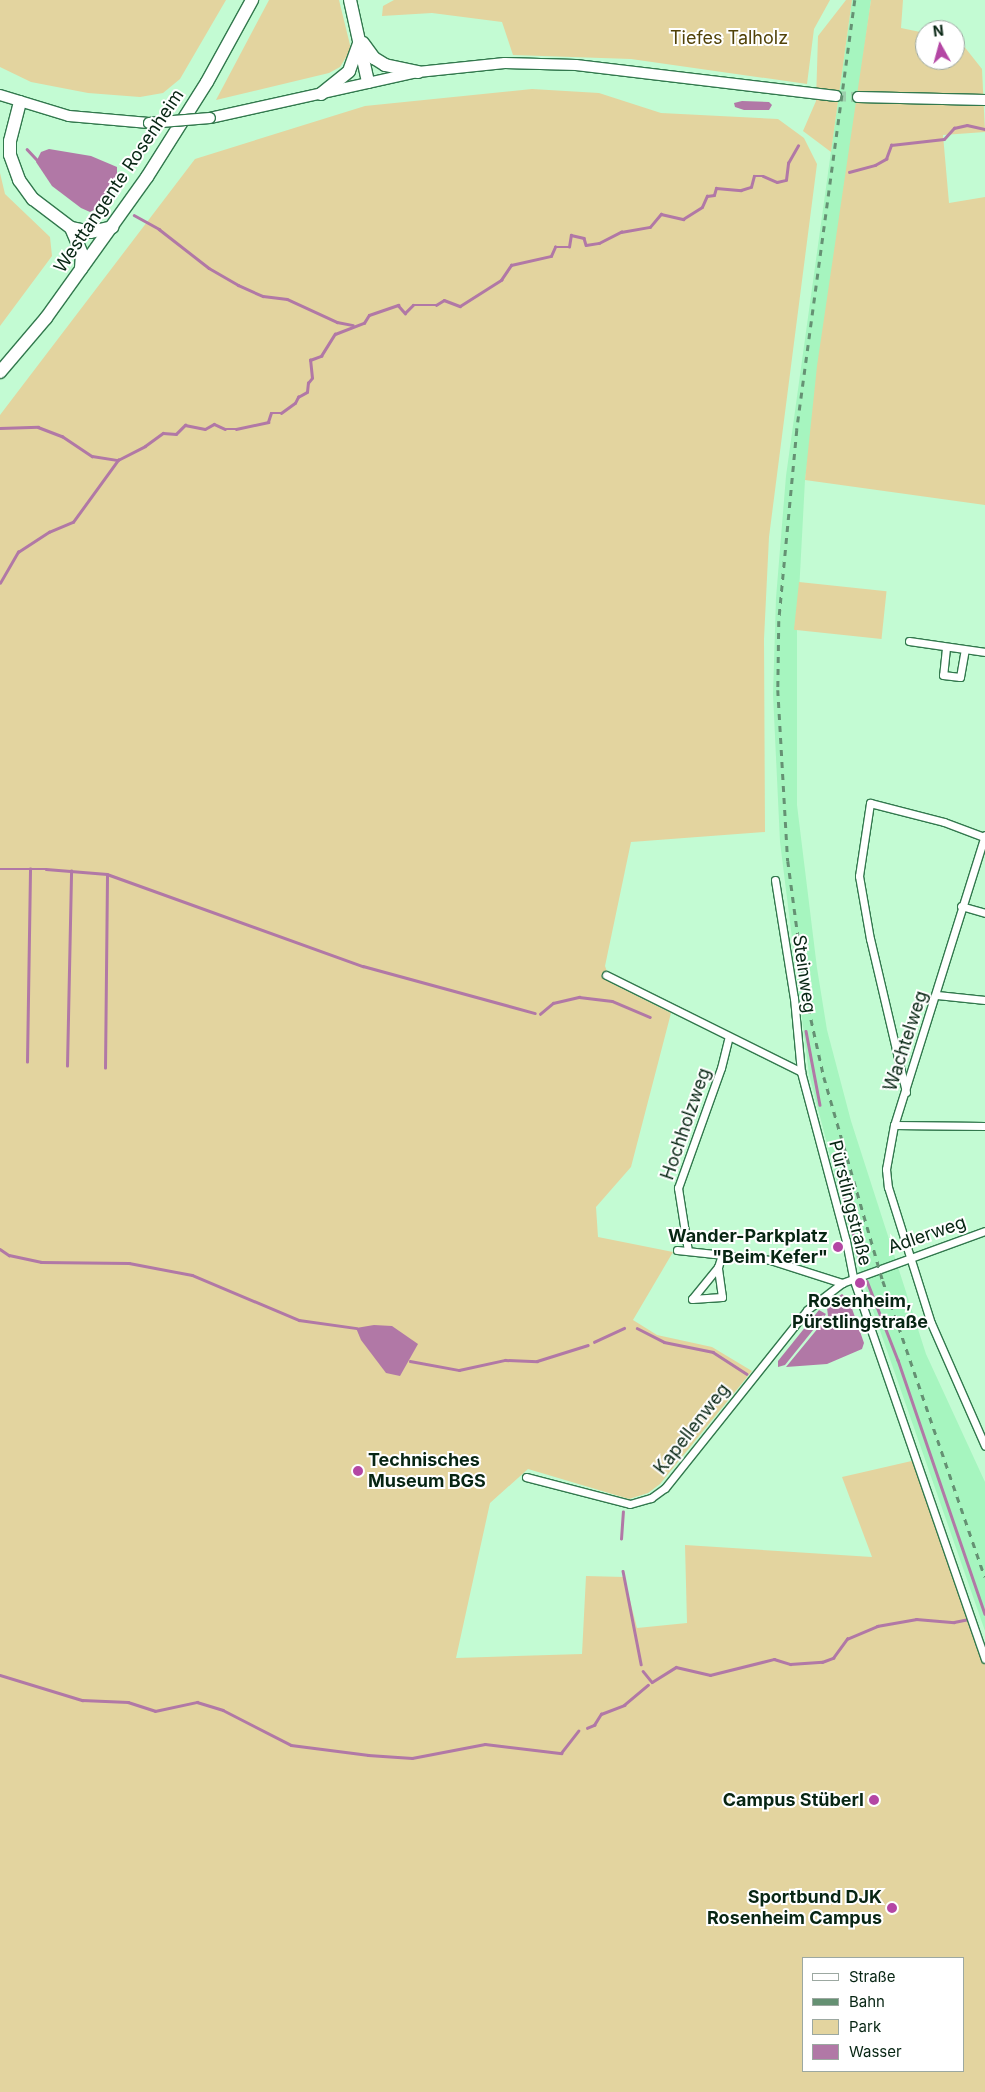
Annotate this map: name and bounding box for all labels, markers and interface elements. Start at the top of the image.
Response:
north arrow [915,20,965,70]
text: N [932,22,945,40]
park label: Tiefes Talholz [670,27,788,49]
street label: Westtangente Rosenheim [50,85,188,277]
street label: Steinweg [788,934,820,1014]
street label: Wachtelweg [880,988,932,1094]
street label: Hochholzweg [657,1065,715,1183]
street label: Pürstlingstraße [824,1138,876,1268]
street label: Adlerweg [885,1212,969,1258]
place label: Wander-Parkplatz "Beim Kefer" [668,1226,828,1268]
marker: Wander-Parkplatz "Beim Kefer" [832,1241,844,1253]
marker: Rosenheim, Pürstlingstraße [854,1277,866,1289]
place label: Rosenheim, Pürstlingstraße [792,1291,928,1334]
street label: Kapellenweg [650,1379,734,1479]
place label: Technisches Museum BGS [368,1450,486,1492]
marker: Technisches Museum BGS [352,1465,364,1477]
place label: Campus Stüberl [723,1789,864,1811]
marker: Campus Stüberl [868,1794,880,1806]
place label: Sportbund DJK Rosenheim Campus [707,1887,882,1930]
marker: Sportbund DJK Rosenheim Campus [886,1902,898,1914]
legend [802,1957,965,2072]
text: Straße [849,1967,896,1986]
text: Bahn [849,1992,885,2011]
text: Park [849,2017,881,2036]
text: Wasser [849,2042,902,2061]

